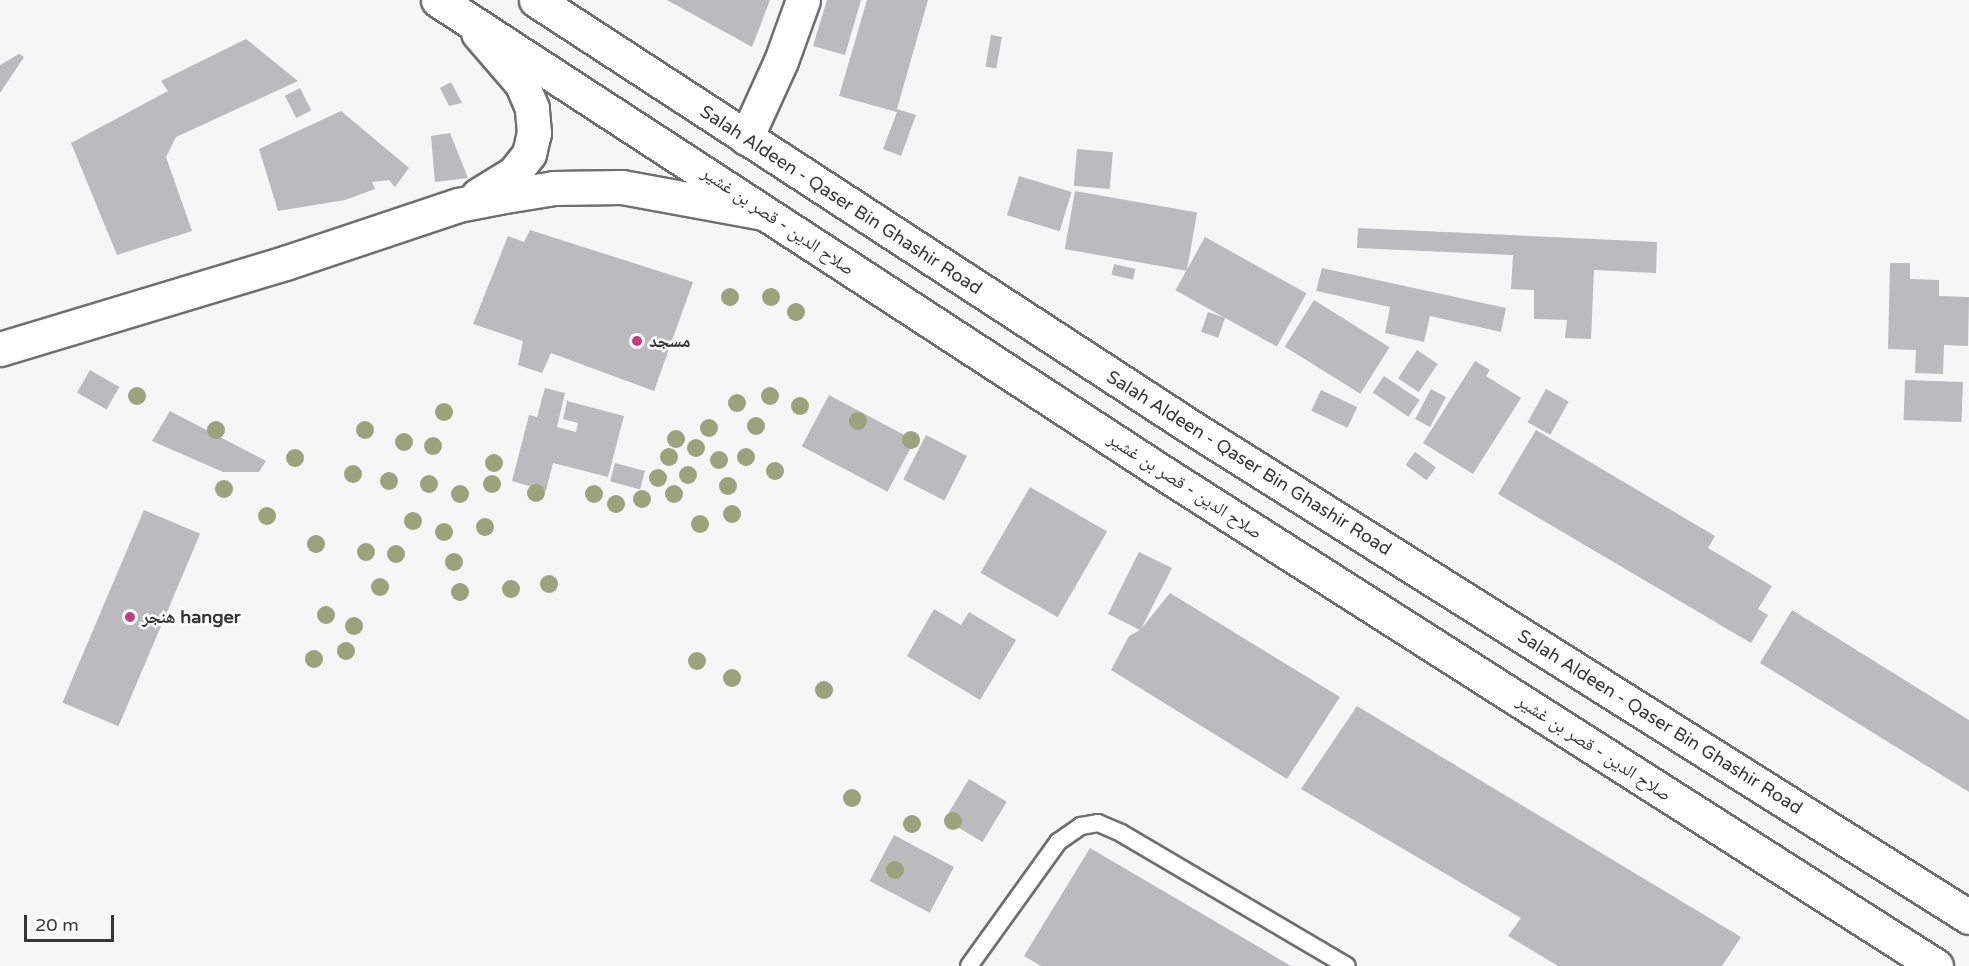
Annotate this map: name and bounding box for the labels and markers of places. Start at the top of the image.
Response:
place label: مسجد [649,330,691,352]
marker: مسجد [630,334,644,348]
place label: هنجر hanger [142,606,241,628]
marker: هنجر hanger [123,610,137,624]

